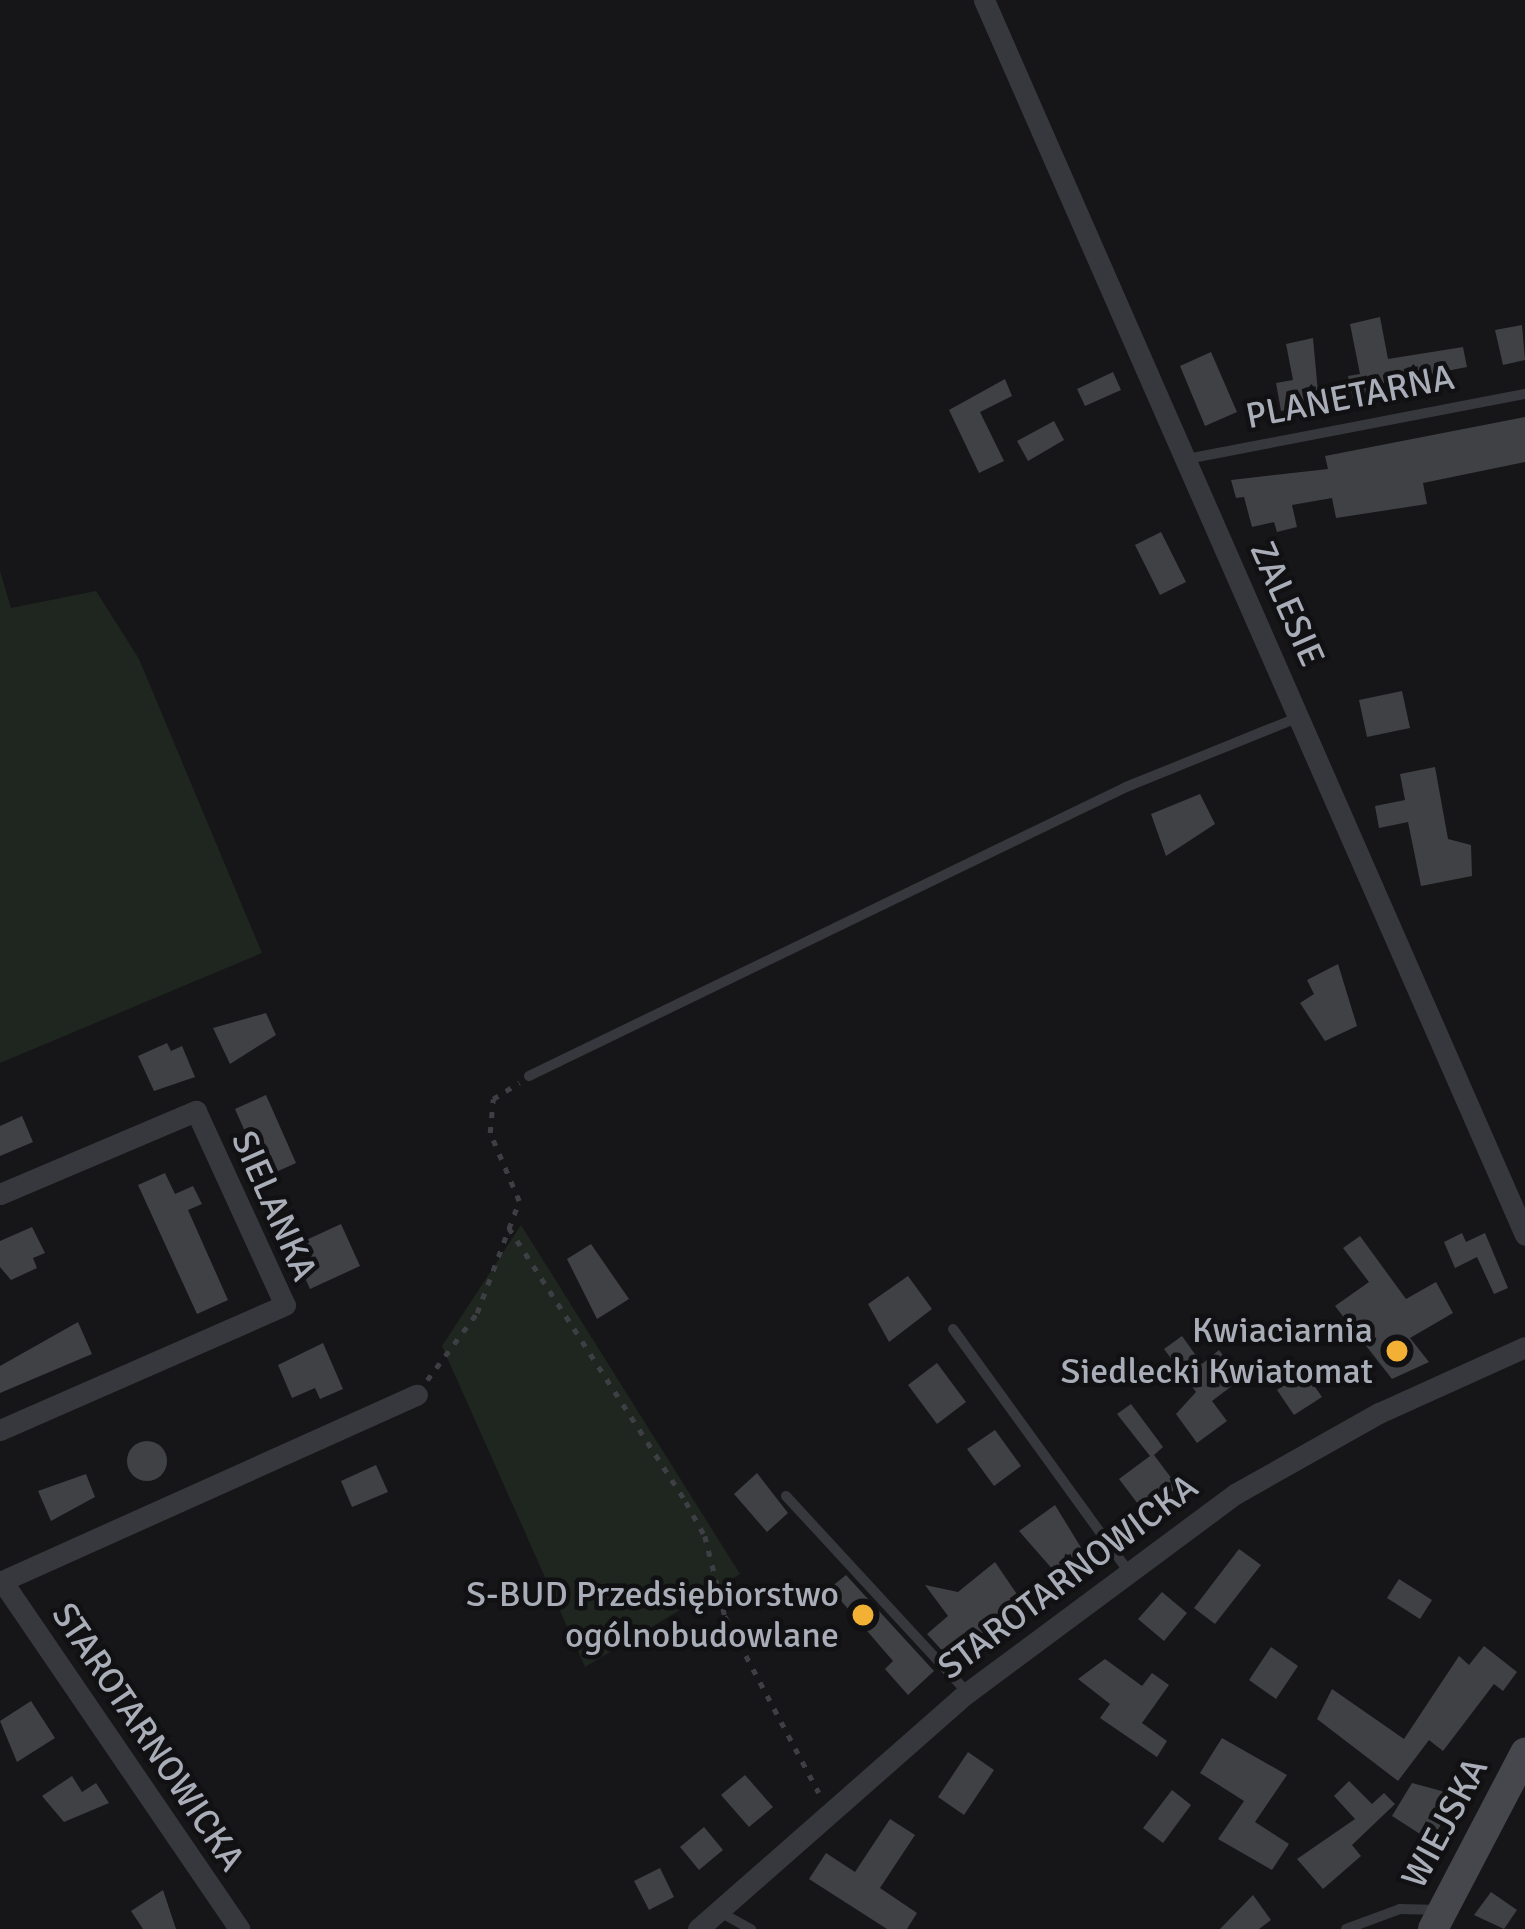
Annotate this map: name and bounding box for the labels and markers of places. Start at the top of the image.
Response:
place label: Kwiaciarnia Siedlecki Kwiatomat [1061,1308,1373,1393]
marker: Kwiaciarnia Siedlecki Kwiatomat [1384,1338,1410,1364]
place label: S-BUD Przedsiębiorstwo ogólnobudowlane [466,1572,839,1657]
marker: S-BUD Przedsiębiorstwo ogólnobudowlane [850,1602,876,1628]

